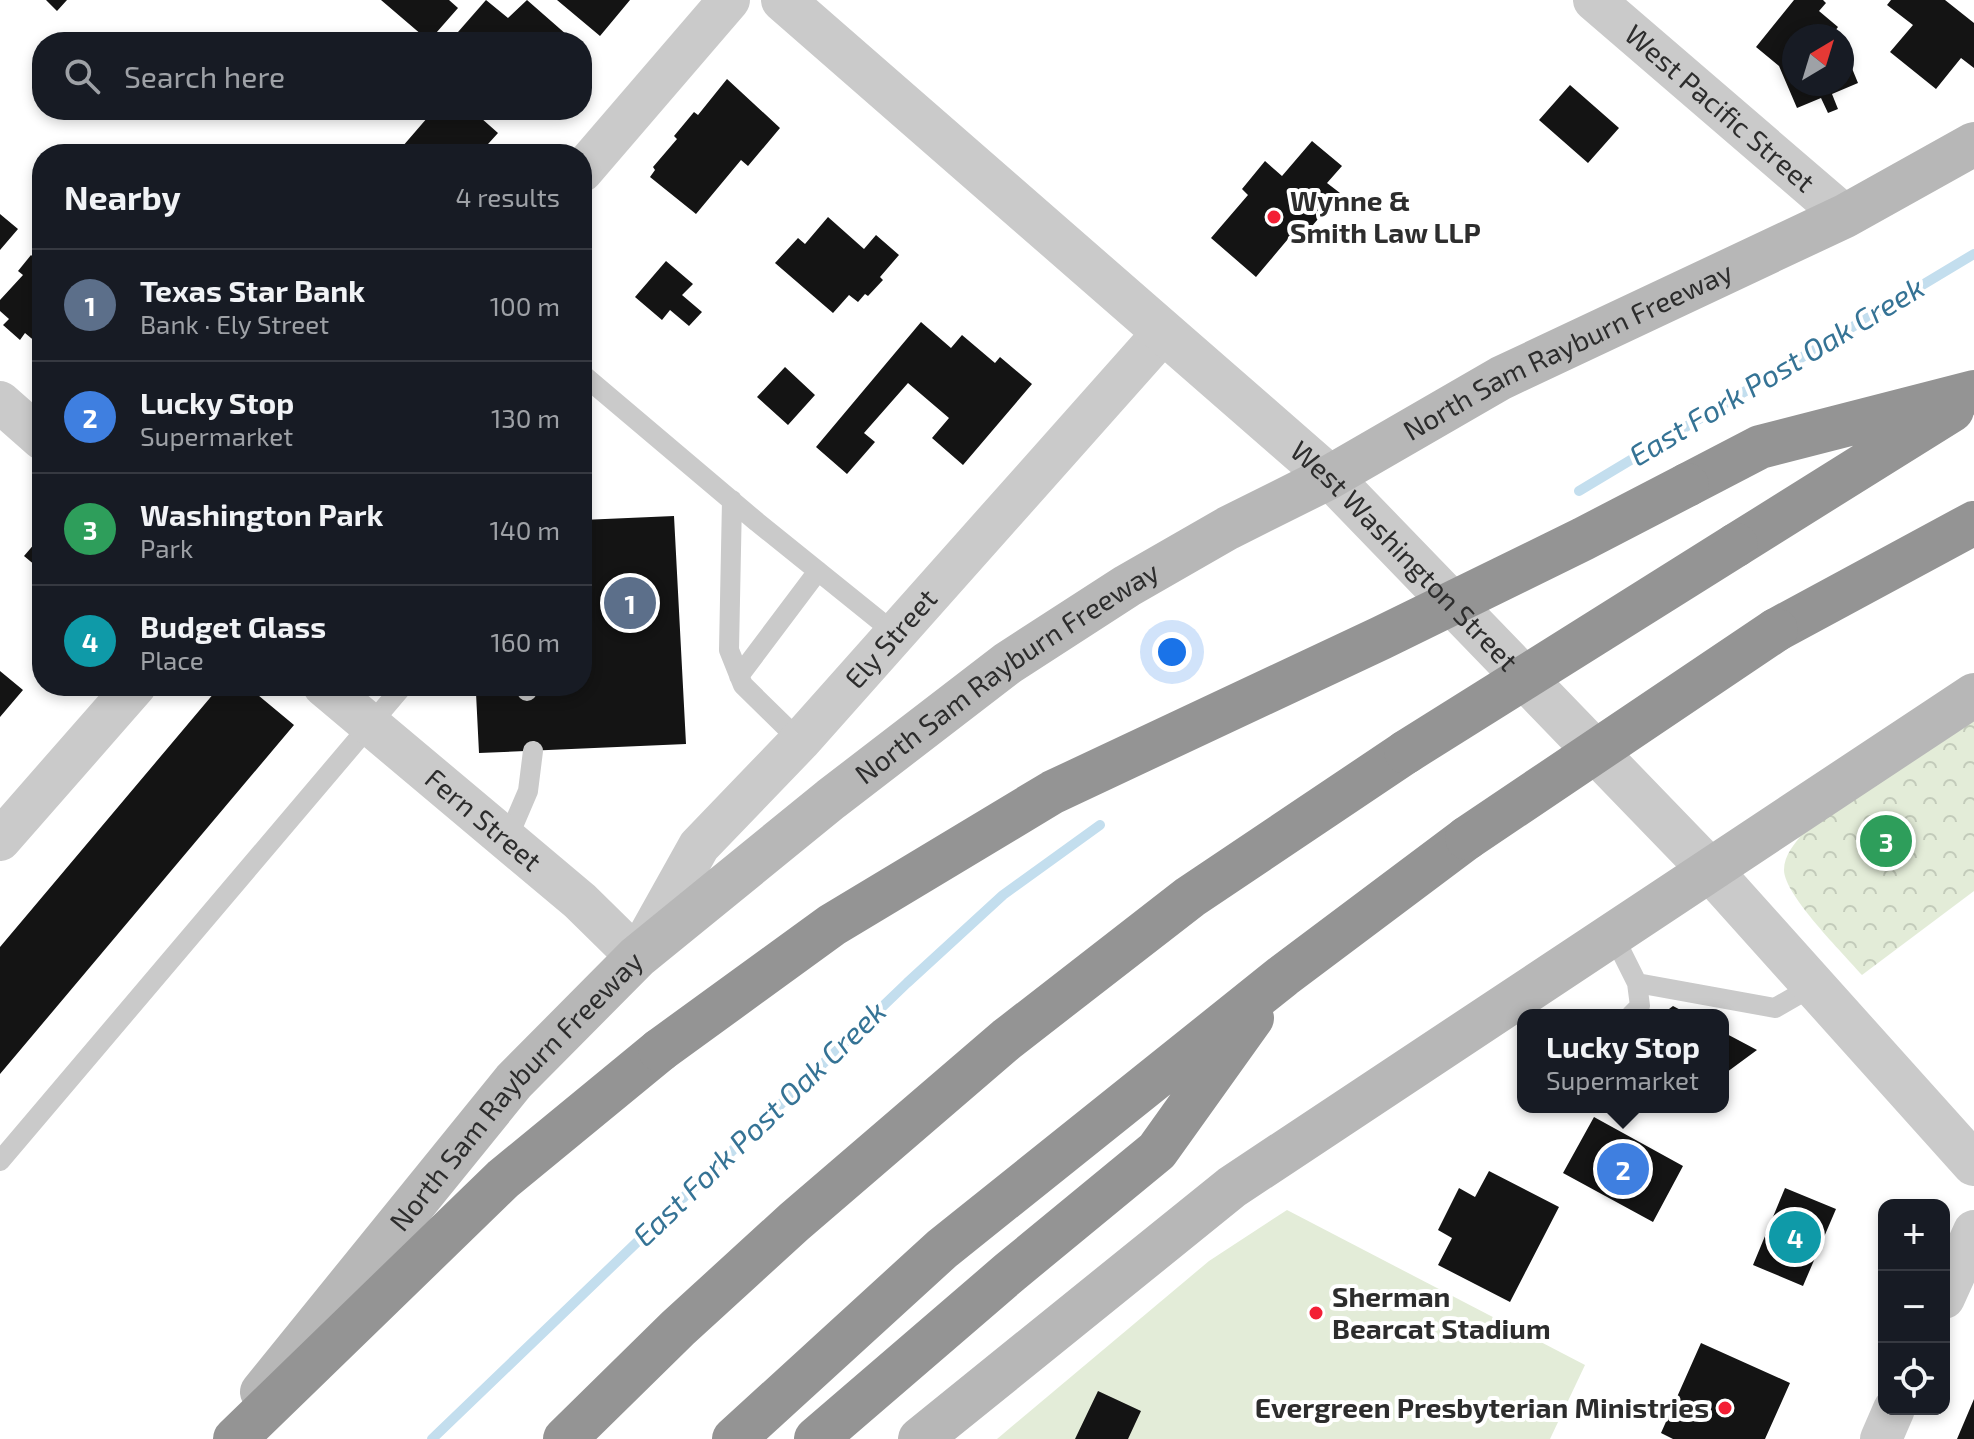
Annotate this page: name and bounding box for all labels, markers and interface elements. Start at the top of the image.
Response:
street label: West Pacific Street [1619,17,1822,199]
north arrow [1782,24,1854,96]
search box [32,32,592,120]
icon: search [60,54,104,98]
text: Search here [124,58,285,94]
text: Nearby [64,176,181,217]
text: 4 results [455,181,560,212]
place label: Wynne & Smith Law LLP [1290,183,1481,249]
marker: Wynne & Smith Law LLP [1265,208,1283,226]
street label: North Sam Rayburn Freeway [1397,254,1738,447]
water label: East Fork Post Oak Creek [1622,268,1930,473]
text: Texas Star Bank [140,272,365,308]
text: 1 [84,290,96,321]
text: 100 m [490,290,560,321]
text: Bank · Ely Street [140,308,329,339]
text: Lucky Stop [140,384,294,420]
text: 2 [82,402,98,433]
text: 130 m [491,402,560,433]
text: Supermarket [140,420,293,451]
street label: West Washington Street [1284,433,1526,677]
text: Washington Park [140,496,383,532]
text: 3 [83,514,97,545]
text: 140 m [489,514,560,545]
text: Park [140,532,193,563]
street label: North Sam Rayburn Freeway [848,553,1165,790]
pin: 1 [604,573,656,633]
street label: Ely Street [837,581,943,695]
text: Budget Glass [140,608,326,644]
text: 4 [82,626,98,657]
text: 160 m [491,626,560,657]
your location [1152,632,1192,672]
text: Place [140,644,204,675]
street label: Fern Street [419,761,549,877]
pin: 3 [1860,811,1912,871]
street label: North Sam Rayburn Freeway [381,943,649,1237]
water label: East Fork Post Oak Creek [625,992,893,1253]
popup [1517,1009,1729,1113]
text: Lucky Stop [1546,1028,1700,1064]
text: Supermarket [1546,1064,1699,1095]
pin: 2 [1597,1139,1649,1199]
map controls [1878,1199,1950,1415]
button: + [1878,1199,1950,1271]
pin: 4 [1769,1207,1821,1267]
button: − [1878,1271,1950,1343]
place label: Sherman Bearcat Stadium [1332,1279,1551,1345]
marker: Sherman Bearcat Stadium [1307,1304,1325,1322]
button: locate [1878,1343,1950,1415]
place label: Evergreen Presbyterian Ministries [1255,1390,1709,1424]
marker: Evergreen Presbyterian Ministries [1716,1399,1734,1417]

